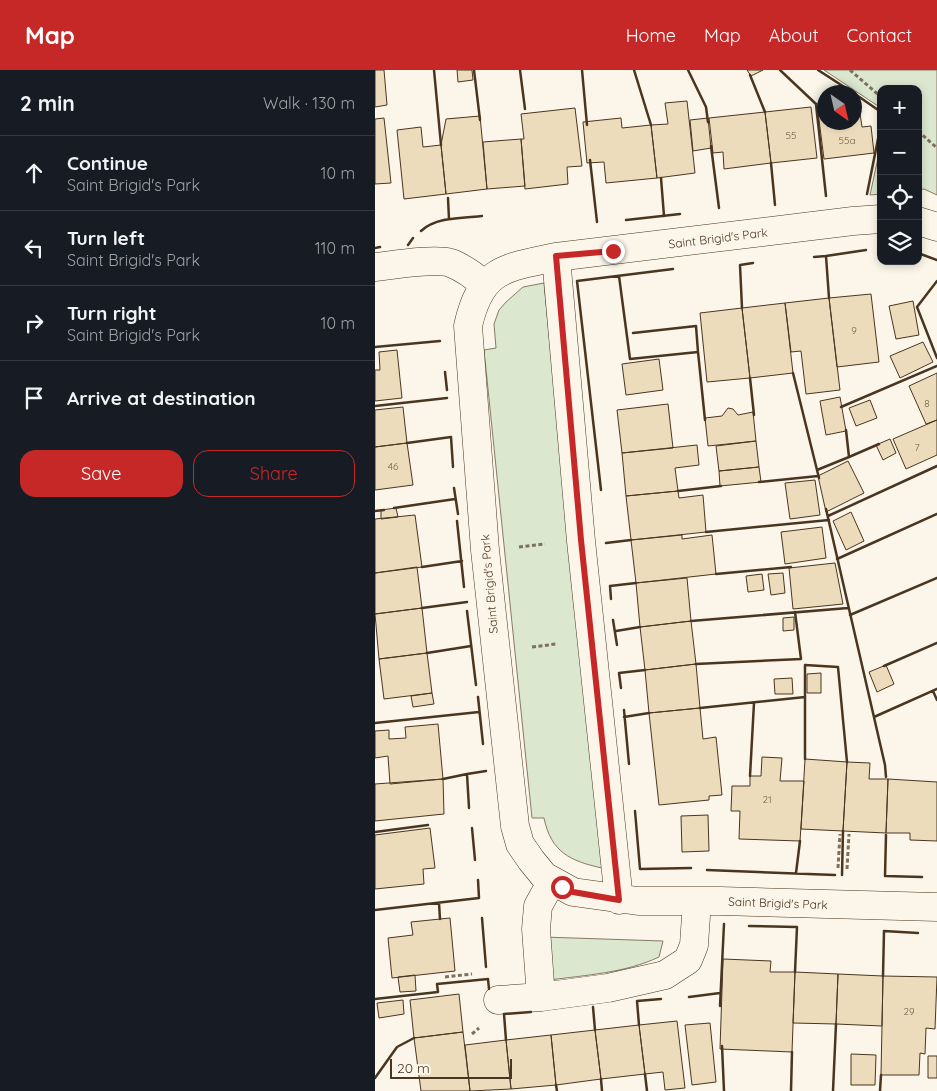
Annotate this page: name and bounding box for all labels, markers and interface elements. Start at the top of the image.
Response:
text: Map [25,20,75,50]
text: Home [626,24,676,47]
text: Map [704,24,741,47]
text: About [769,24,819,47]
text: Contact [847,24,912,47]
north arrow [817,85,862,130]
map controls [877,85,922,265]
button: + [877,85,922,130]
text: 2 min [20,90,75,116]
text: Walk · 130 m [263,93,355,113]
house number: 55 [786,129,796,142]
button: − [877,130,922,175]
house number: 55a [839,134,855,147]
text: Continue [67,151,148,175]
icon: ahead [20,159,48,187]
text: 10 m [321,163,355,183]
text: Saint Brigid's Park [67,175,200,195]
button: locate [877,175,922,220]
button: layers [877,220,922,265]
street label: Saint Brigid's Park [668,224,768,252]
text: Turn left [67,226,145,250]
icon: left [20,234,48,262]
text: 110 m [315,238,355,258]
route end [602,240,625,263]
text: Saint Brigid's Park [67,250,200,270]
text: Turn right [67,301,156,325]
icon: right [20,309,48,337]
text: 10 m [321,313,355,333]
house number: 9 [851,324,857,337]
text: Saint Brigid's Park [67,325,200,345]
icon: arrive [20,384,48,412]
text: Arrive at destination [67,386,256,410]
house number: 8 [924,397,930,410]
house number: 7 [914,441,920,454]
button: Save [20,450,183,497]
button: Share [193,450,355,497]
house number: 46 [388,460,399,473]
street label: Saint Brigid's Park [477,534,501,634]
house number: 21 [762,793,772,806]
route start [551,876,574,899]
street label: Saint Brigid's Park [728,894,828,912]
house number: 29 [903,1005,915,1018]
scale bar [390,1056,513,1079]
text: 20 m [397,1059,430,1077]

